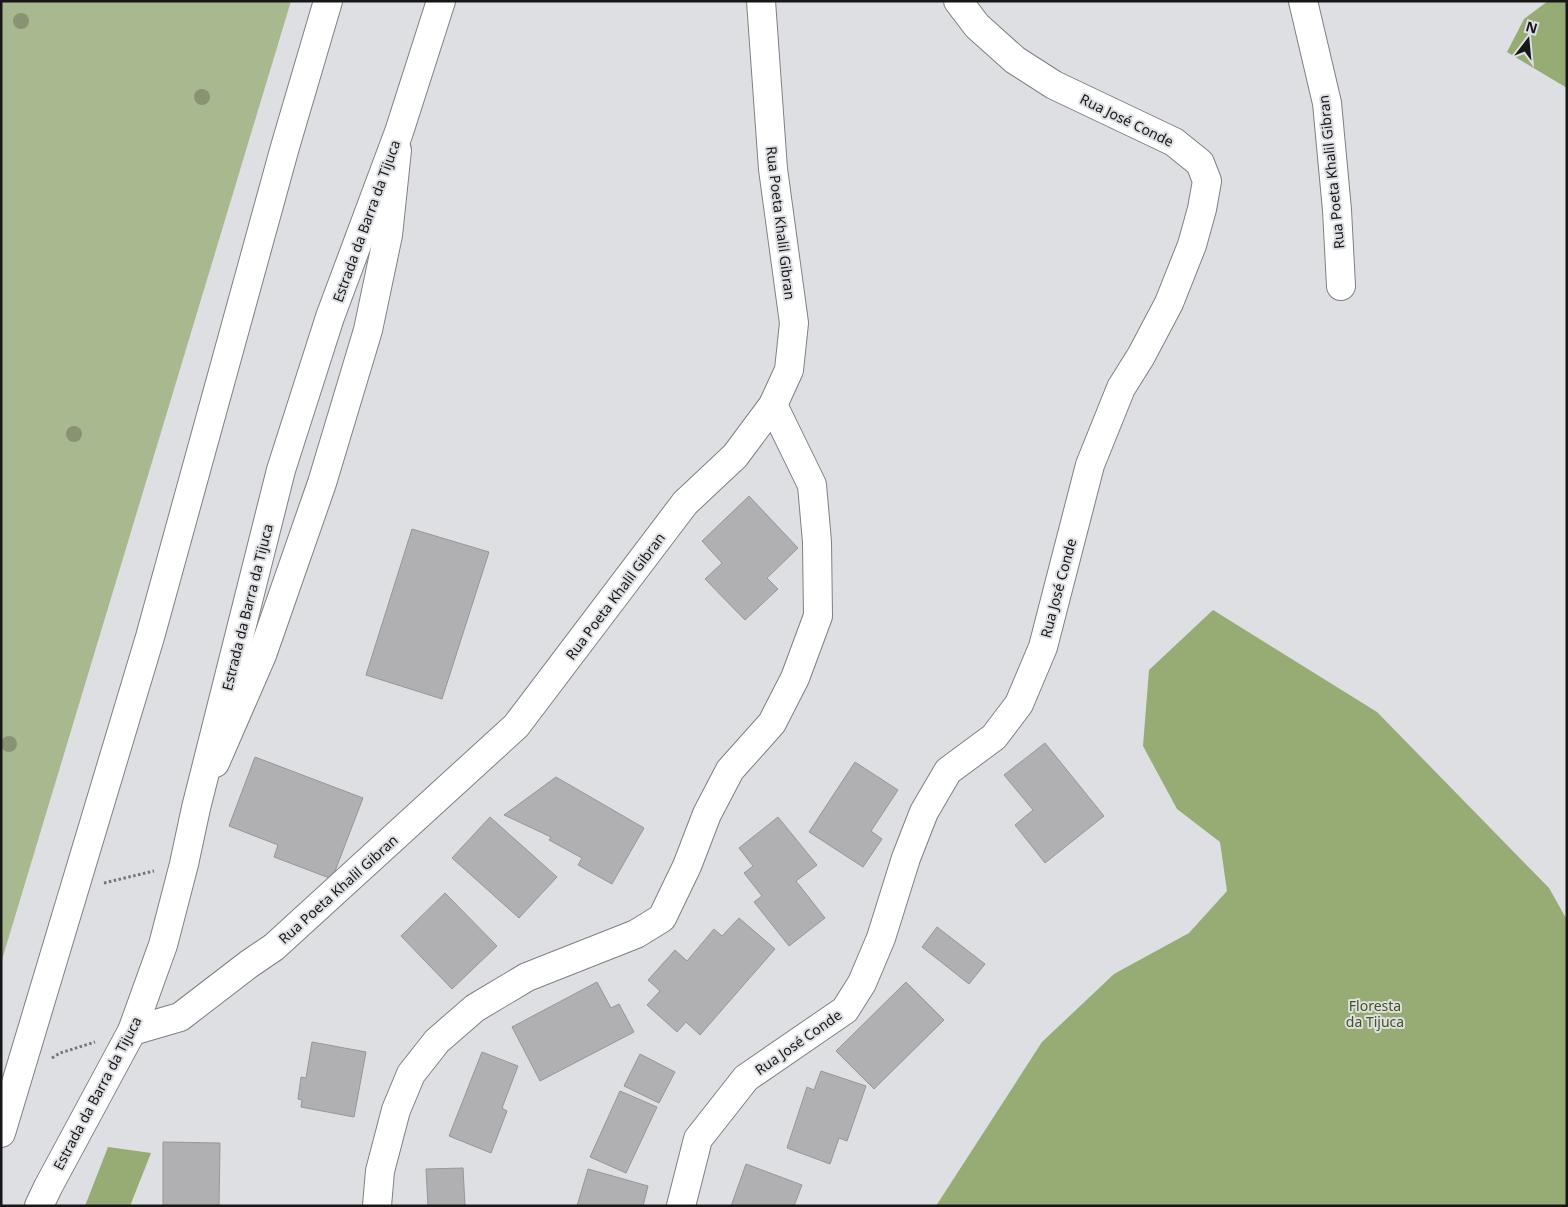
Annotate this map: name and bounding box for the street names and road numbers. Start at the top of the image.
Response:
street label: Rua José Conde [1077,89,1177,151]
street label: Rua Poeta Khalil Gibran [1313,94,1349,250]
street label: Estrada da Barra da Tijuca [328,137,404,305]
street label: Rua Poeta Khalil Gibran [762,145,800,301]
street label: Estrada da Barra da Tijuca [217,522,277,692]
street label: Rua Poeta Khalil Gibran [561,529,669,663]
street label: Rua José Conde [1036,536,1080,640]
street label: Rua Poeta Khalil Gibran [274,830,402,948]
street label: Rua José Conde [751,1005,845,1079]
street label: Estrada da Barra da Tijuca [48,1013,146,1173]

